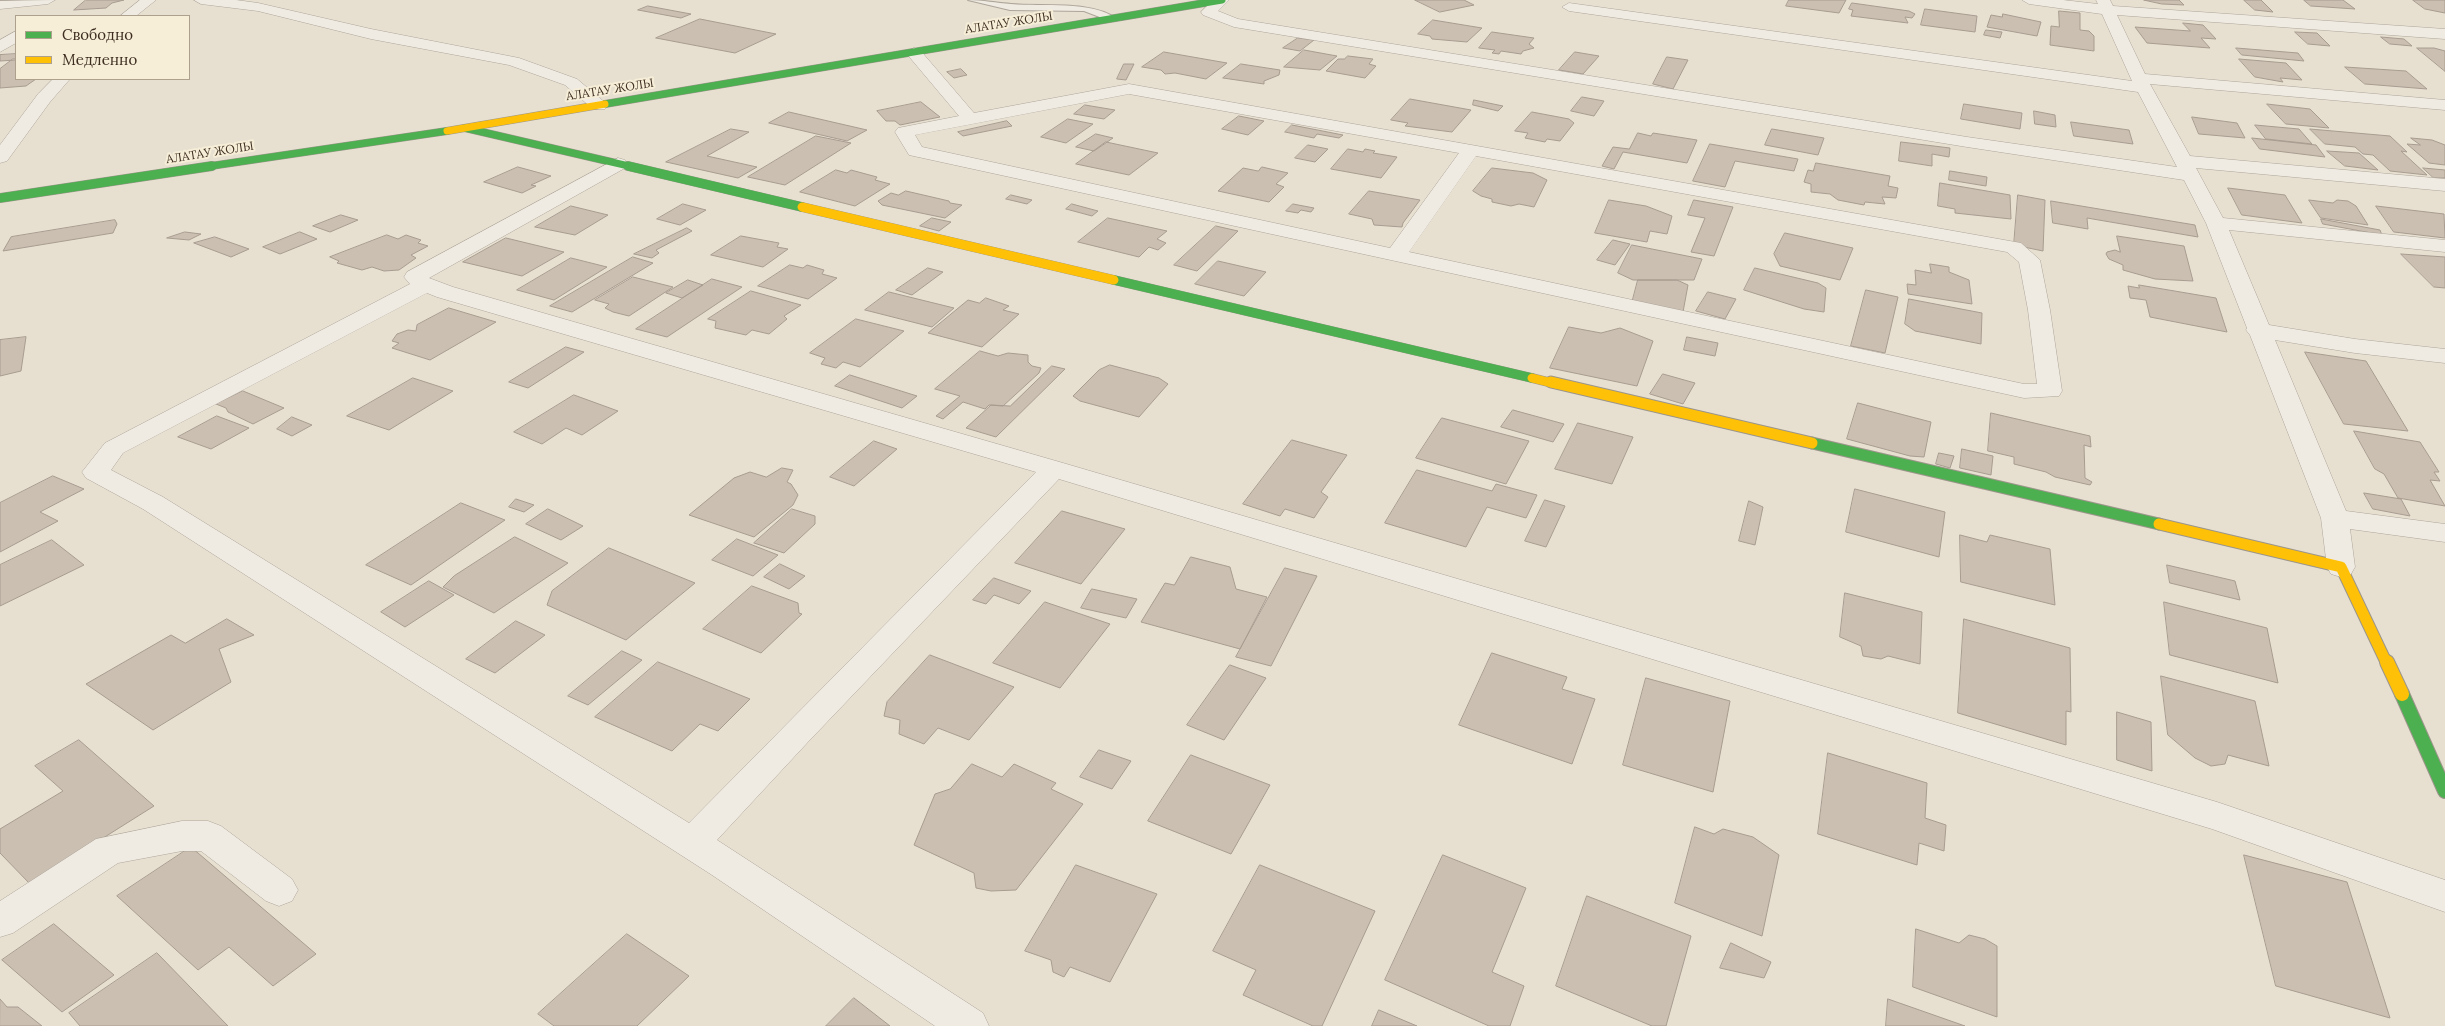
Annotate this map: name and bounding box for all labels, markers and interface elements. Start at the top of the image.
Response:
street label: АЛАТАУ ЖОЛЫ [964,9,1054,37]
legend [15,15,190,80]
text: Свободно [62,25,133,44]
text: Медленно [62,50,137,69]
street label: АЛАТАУ ЖОЛЫ [565,76,655,104]
street label: АЛАТАУ ЖОЛЫ [165,139,255,167]

